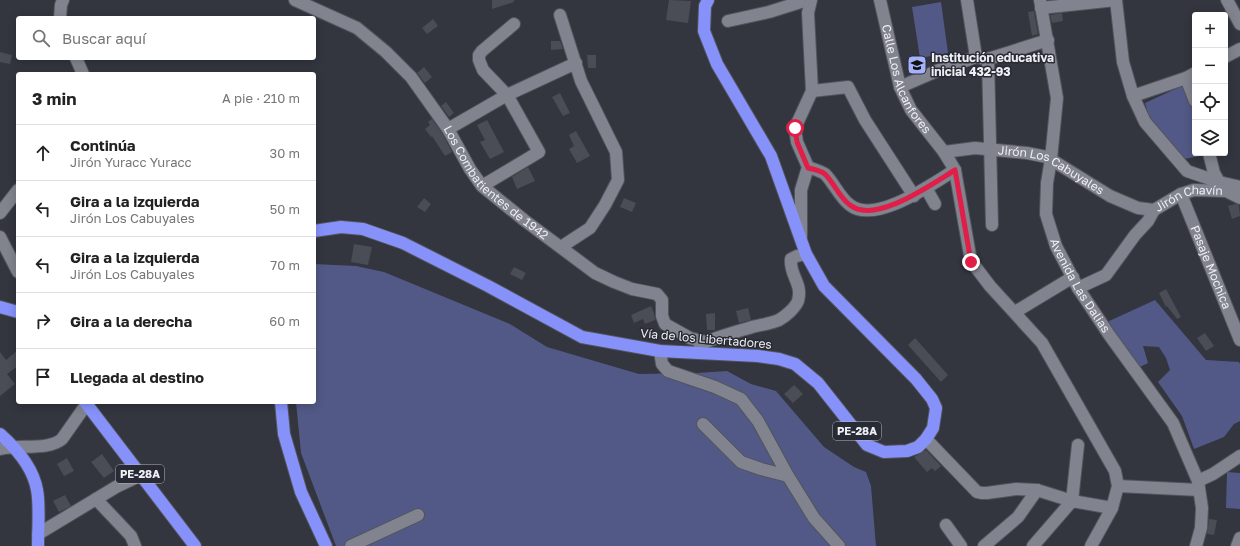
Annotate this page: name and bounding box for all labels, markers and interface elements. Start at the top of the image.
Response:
map controls [1192,12,1228,156]
button: + [1192,12,1228,48]
search box [16,16,316,60]
street label: Calle Los Alcanfores [879,23,935,136]
icon: search [30,27,52,49]
text: Buscar aquí [62,29,146,47]
button: − [1192,48,1228,84]
place label: Institución educativa inicial 432-93 [931,50,1054,79]
school or university icon: Institución educativa inicial 432-93 [906,54,928,76]
button: locate [1192,84,1228,120]
text: 3 min [32,88,76,109]
text: A pie · 210 m [222,90,300,106]
route start [786,119,804,137]
button: layers [1192,120,1228,156]
street label: Los Combatientes de 1942 [441,123,552,243]
text: Continúa [70,136,136,154]
icon: ahead [32,142,54,164]
street label: Jirón Los Cabuyales [997,142,1107,198]
text: 30 m [270,145,300,161]
text: Jirón Yuracc Yuracc [70,154,192,170]
street label: Jirón Chavín [1152,182,1223,215]
text: Gira a la izquierda [70,192,200,210]
icon: left [32,198,54,220]
text: 50 m [270,201,300,217]
text: Jirón Los Cabuyales [70,210,195,226]
street label: Pasaje Mochica [1187,223,1235,311]
street label: Avenida Las Dalias [1047,237,1114,336]
text: Gira a la izquierda [70,248,200,266]
route end [962,253,980,271]
icon: left [32,254,54,276]
text: 70 m [270,257,300,273]
text: Jirón Los Cabuyales [70,266,195,282]
icon: right [32,310,54,332]
text: Gira a la derecha [70,312,192,330]
text: 60 m [269,313,300,329]
street label: Vía de los Libertadores [640,325,772,352]
icon: arrive [32,366,54,388]
text: Llegada al destino [70,368,204,386]
road number: PE-28A [833,422,881,440]
road number: PE-28A [116,465,164,483]

